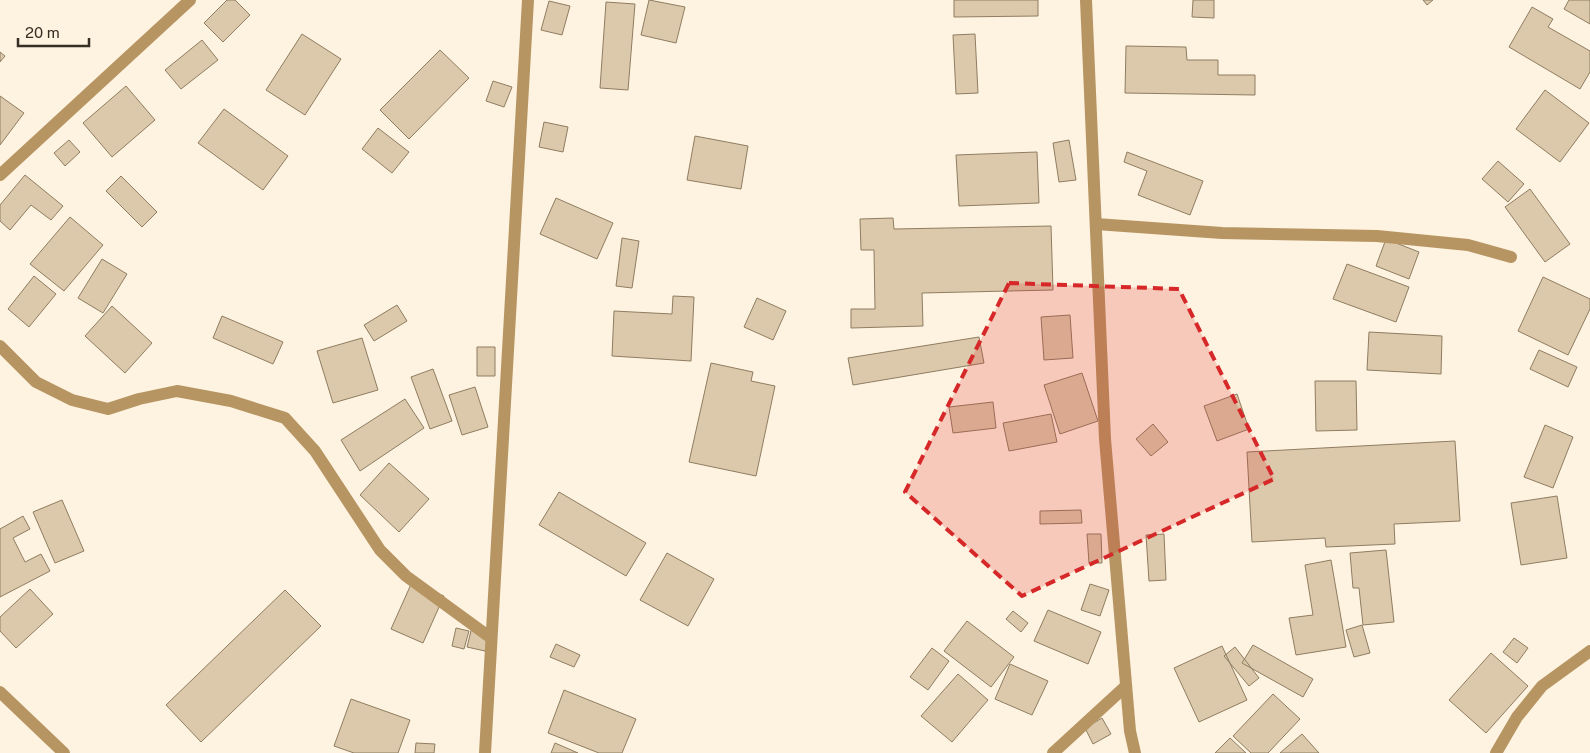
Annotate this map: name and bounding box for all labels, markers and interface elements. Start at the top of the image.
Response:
scale bar [18,15,89,47]
text: 20 m [25,24,60,41]

